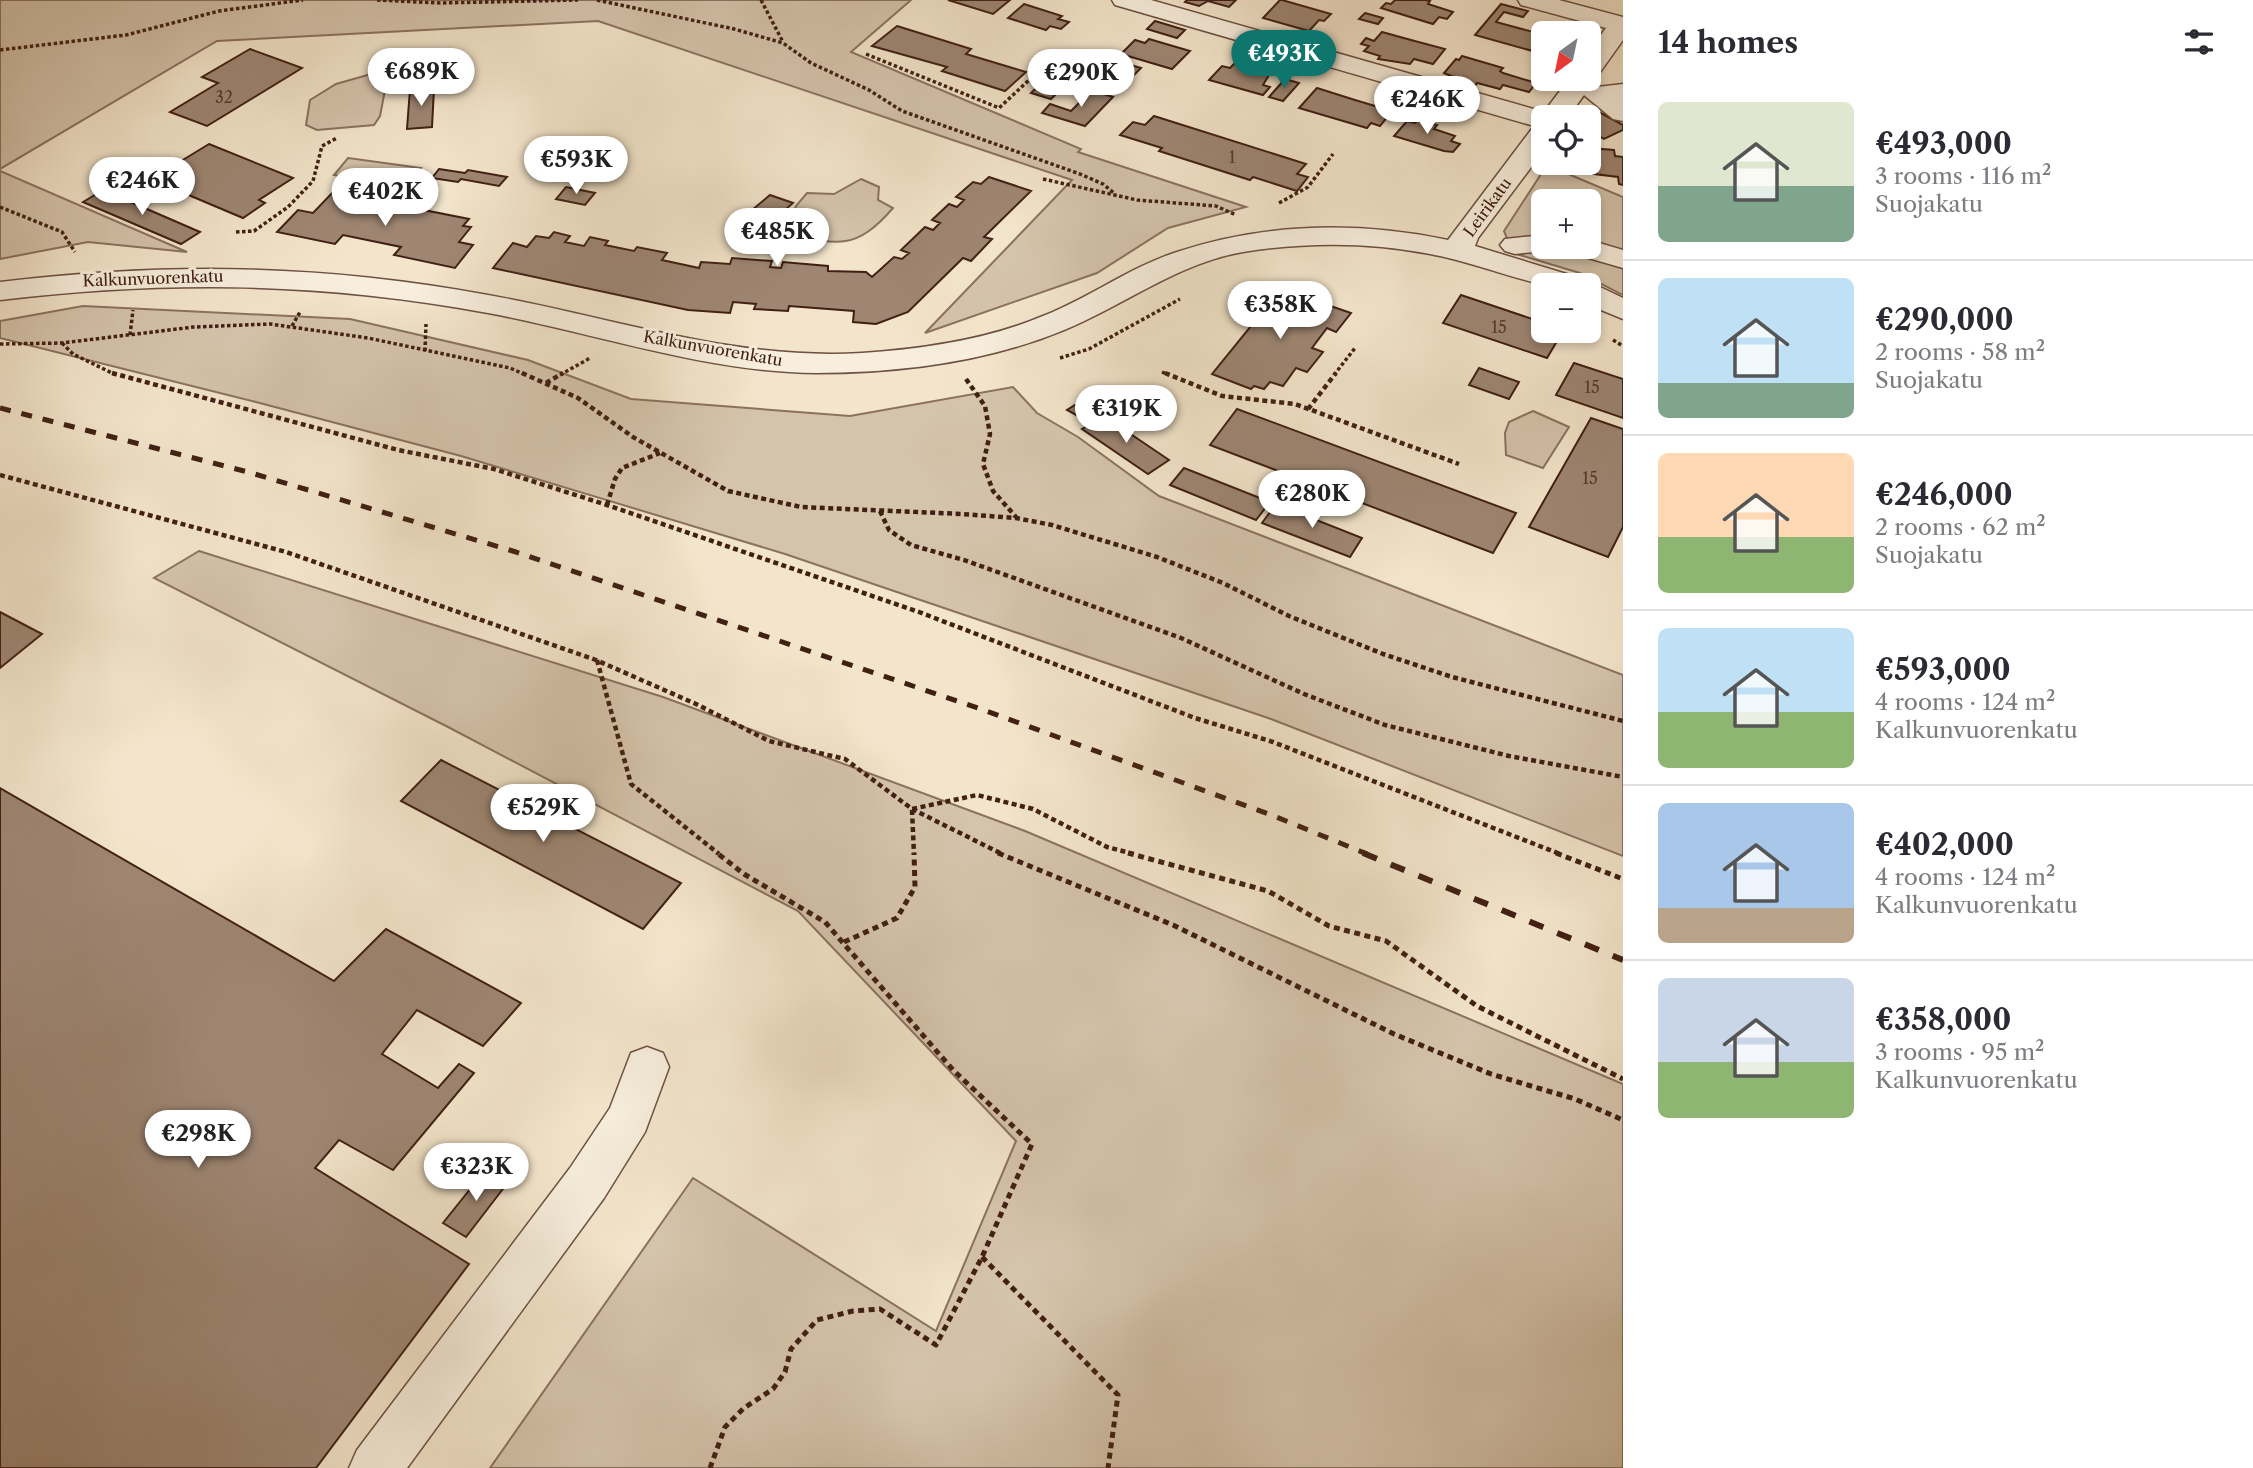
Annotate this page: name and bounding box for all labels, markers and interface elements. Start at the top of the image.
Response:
north arrow [1531,21,1601,91]
map controls [1531,21,1601,343]
icon: filters [2180,23,2218,61]
text: 14 homes [1658,24,1798,61]
pin: €493K [1235,31,1333,90]
text: €493K [1247,39,1321,67]
pin: €689K [372,48,470,108]
pin: €290K [1032,50,1130,109]
text: €689K [384,57,458,85]
text: €290K [1044,58,1118,86]
pin: €246K [1378,76,1476,136]
text: €246K [1390,85,1464,113]
house number: 32 [215,87,233,107]
button: locate [1531,105,1601,175]
text: €493,000 [1875,125,2012,162]
icon: home [1714,130,1798,214]
pin: €593K [527,136,625,196]
text: €593K [540,145,612,173]
house number: 1 [1229,147,1236,167]
pin: €246K [93,158,191,217]
text: 3 rooms · 116 m² [1875,162,2051,190]
text: €246K [105,166,179,194]
pin: €402K [336,168,434,228]
street label: Leirikatu [1459,173,1515,241]
text: €402K [348,177,422,205]
button: + [1531,189,1601,259]
text: Suojakatu [1875,190,1983,218]
pin: €485K [728,208,826,268]
text: €485K [740,217,814,245]
street label: Kalkunvuorenkatu [82,266,224,290]
button: − [1531,273,1601,343]
pin: €358K [1231,282,1329,341]
text: €358K [1244,290,1316,318]
text: €290,000 [1875,301,2014,338]
icon: home [1714,306,1798,390]
house number: 15 [1491,317,1507,337]
street label: Kalkunvuorenkatu [642,326,784,370]
text: 2 rooms · 58 m² [1875,338,2045,366]
text: Suojakatu [1875,366,1983,394]
house number: 15 [1584,377,1600,397]
pin: €319K [1077,386,1175,445]
text: €319K [1091,394,1161,422]
house number: 15 [1582,468,1598,488]
pin: €280K [1263,470,1361,530]
text: €246,000 [1875,476,2013,513]
text: €280K [1274,479,1350,507]
icon: home [1714,481,1798,565]
text: 2 rooms · 62 m² [1875,513,2046,541]
text: Suojakatu [1875,541,1983,569]
text: €593,000 [1875,651,2011,688]
icon: home [1714,656,1798,740]
text: 4 rooms · 124 m² [1875,688,2055,716]
text: Kalkunvuorenkatu [1875,716,2078,744]
pin: €529K [494,784,592,844]
text: €529K [507,793,580,821]
text: €402,000 [1875,826,2014,863]
icon: home [1714,831,1798,915]
text: 4 rooms · 124 m² [1875,863,2055,891]
text: Kalkunvuorenkatu [1875,891,2078,919]
text: €358,000 [1875,1001,2011,1038]
icon: home [1714,1006,1798,1090]
text: 3 rooms · 95 m² [1875,1038,2044,1066]
text: Kalkunvuorenkatu [1875,1066,2078,1094]
pin: €298K [149,1110,247,1170]
text: €298K [161,1119,235,1147]
pin: €323K [427,1144,525,1203]
text: €323K [440,1152,512,1180]

